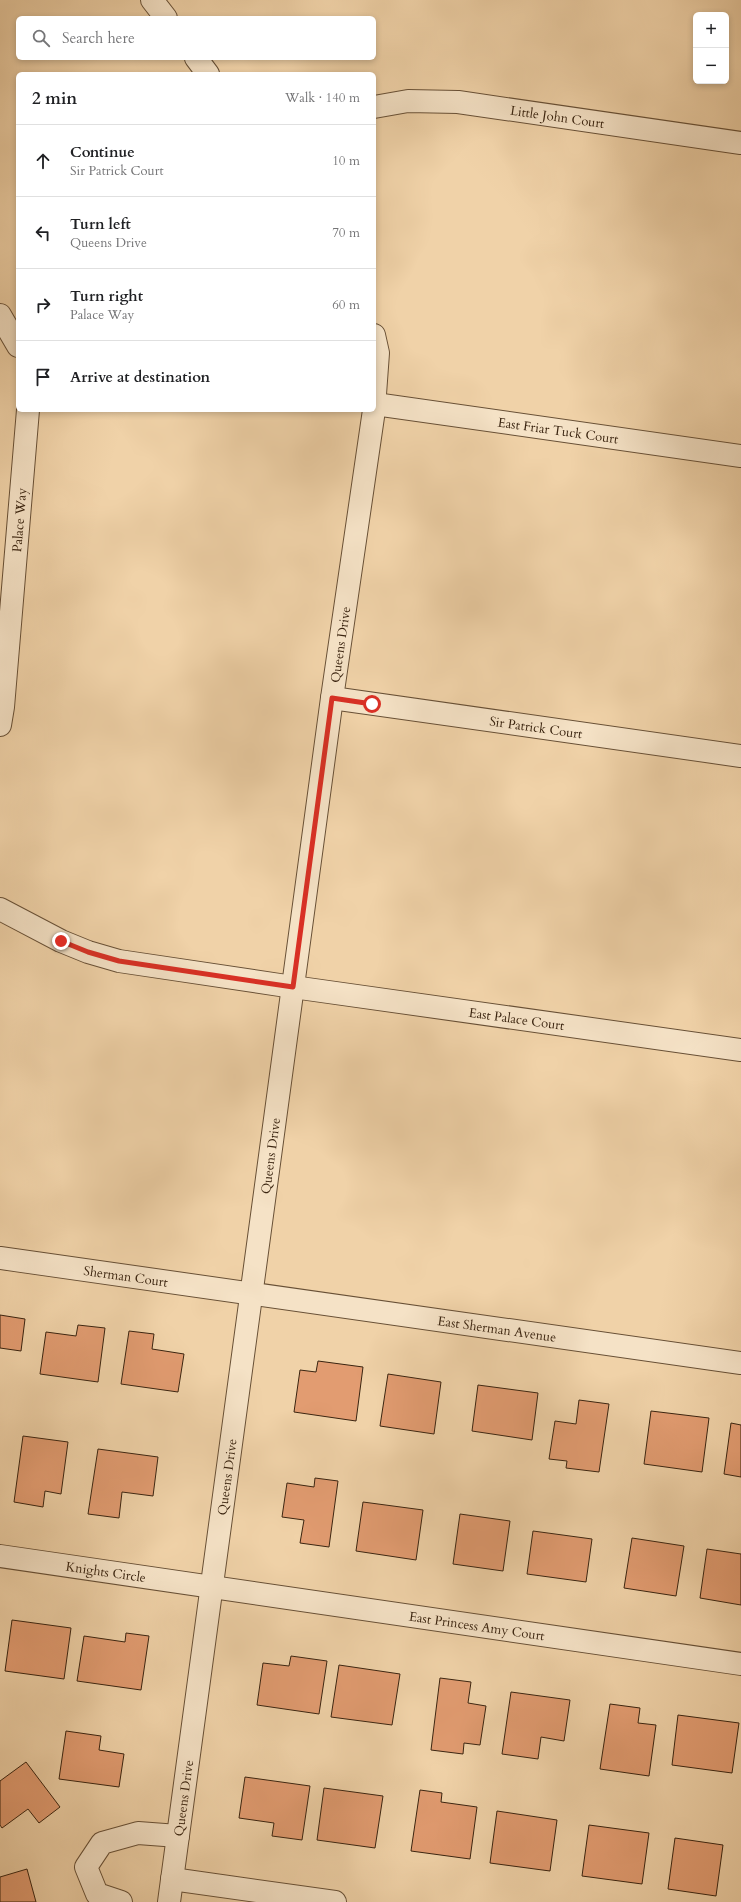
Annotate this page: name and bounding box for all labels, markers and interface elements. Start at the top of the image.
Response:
map controls [693,12,729,84]
button: + [693,12,729,48]
search box [16,16,376,60]
icon: search [30,27,52,49]
text: Search here [62,28,135,48]
button: − [693,48,729,84]
text: 2 min [32,87,77,110]
text: Walk · 140 m [285,89,360,107]
street label: Little John Court [509,102,606,133]
text: Continue [70,142,135,162]
icon: ahead [32,150,54,172]
text: 10 m [332,152,360,170]
text: Sir Patrick Court [70,162,164,180]
text: Turn left [70,214,131,234]
icon: left [32,222,54,244]
text: 70 m [332,224,360,242]
text: Queens Drive [70,234,147,252]
text: Turn right [70,286,143,306]
icon: right [32,294,54,316]
text: 60 m [332,296,360,314]
text: Palace Way [70,306,134,324]
icon: arrive [32,366,54,388]
text: Arrive at destination [70,367,210,387]
street label: East Friar Tuck Court [497,414,619,448]
street label: Palace Way [8,487,31,553]
street label: Queens Drive [326,605,355,684]
route start [363,695,381,713]
street label: Sir Patrick Court [488,712,583,743]
route end [52,932,70,950]
street label: East Palace Court [468,1004,565,1035]
street label: Queens Drive [257,1117,285,1195]
street label: Sherman Court [82,1262,169,1292]
street label: East Sherman Avenue [436,1312,557,1347]
street label: Queens Drive [213,1438,242,1516]
street label: Knights Circle [65,1558,147,1587]
street label: East Princess Amy Court [408,1608,546,1645]
street label: Queens Drive [170,1759,198,1837]

